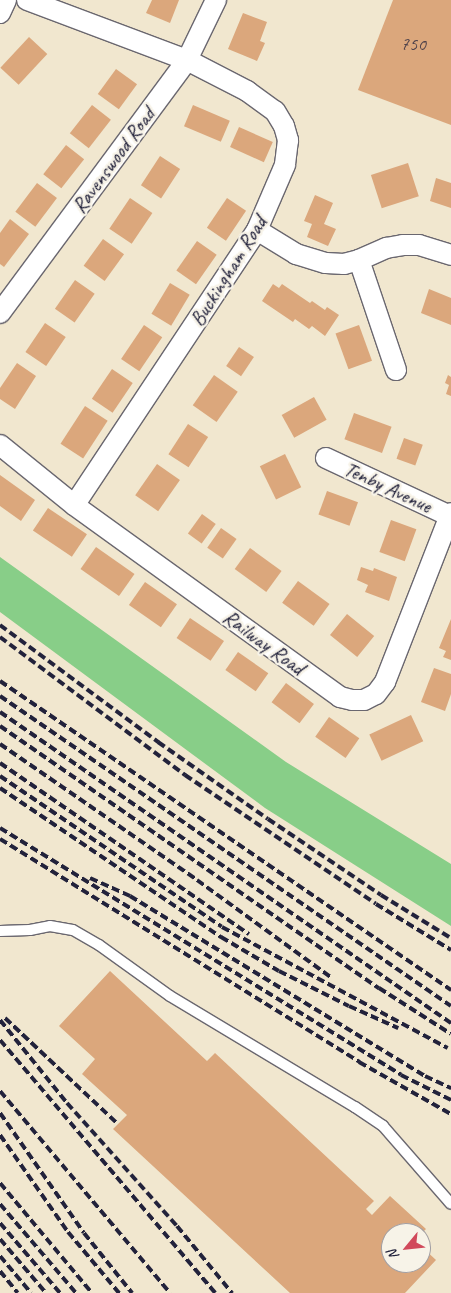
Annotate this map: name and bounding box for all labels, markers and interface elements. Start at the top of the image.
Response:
house number: 750 [400,34,426,56]
street label: Ravenswood Road [66,102,160,218]
street label: Buckingham Road [184,211,272,331]
street label: Tenby Avenue [340,456,436,518]
street label: Railway Road [218,604,310,680]
north arrow [381,1223,431,1273]
text: N [384,1247,403,1263]

